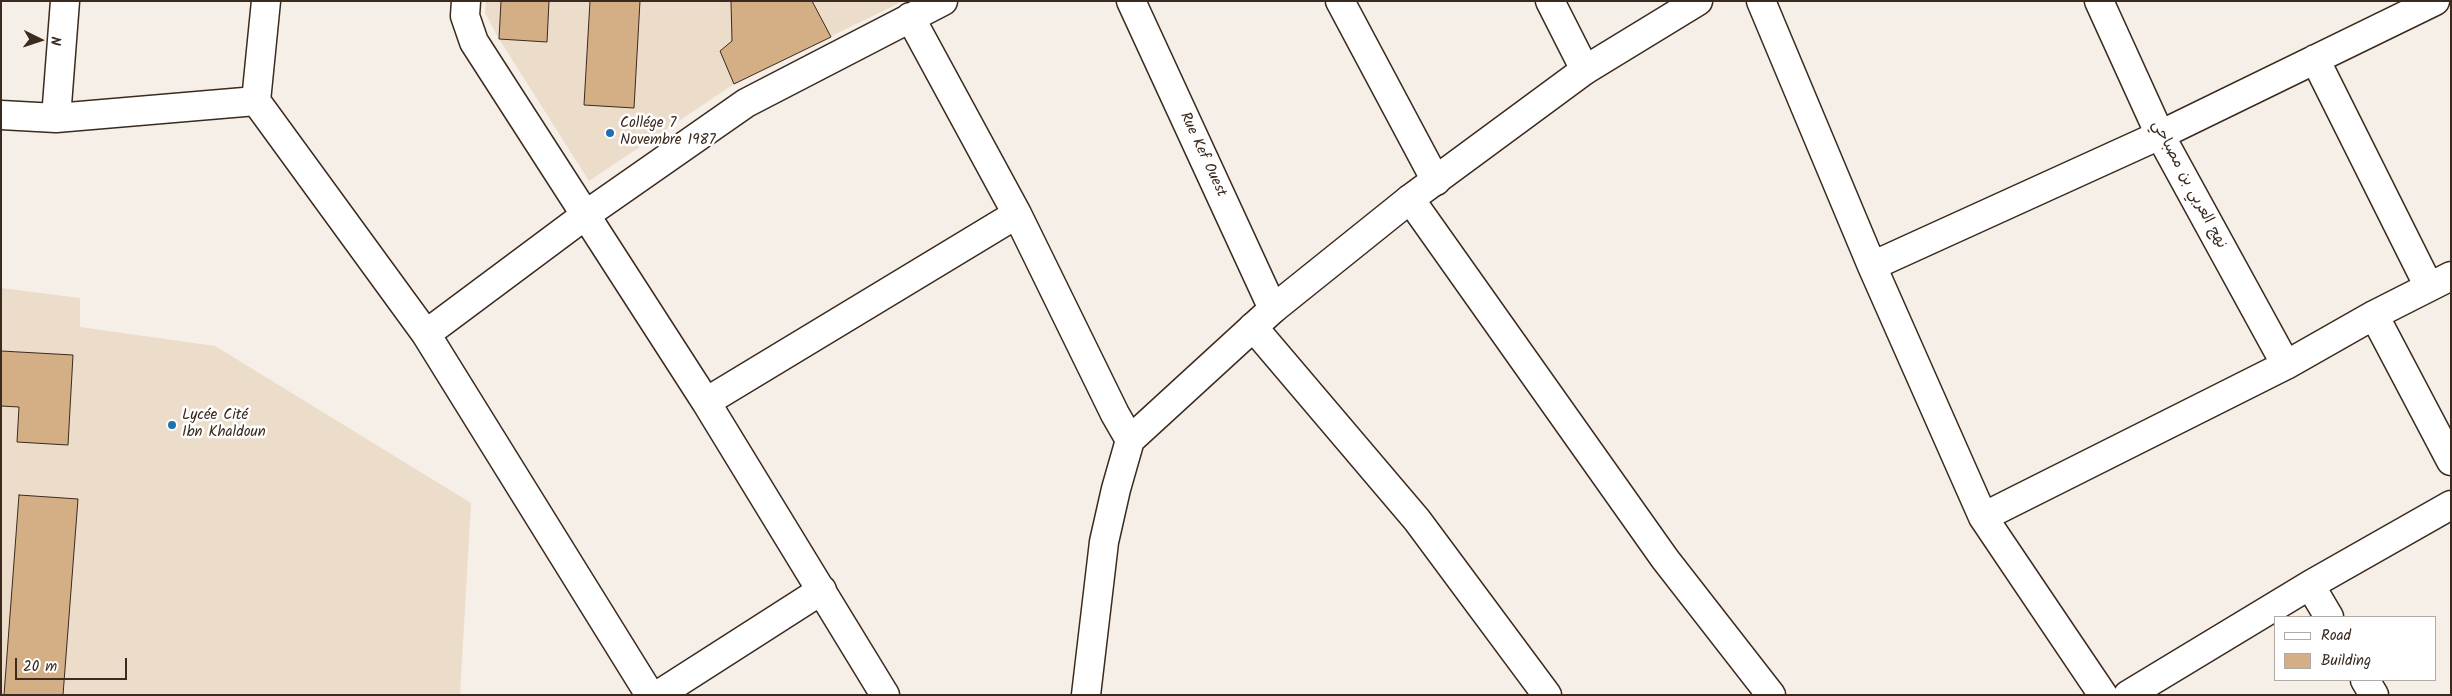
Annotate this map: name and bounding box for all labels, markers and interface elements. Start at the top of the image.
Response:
north arrow [15,15,65,65]
text: N [44,36,66,46]
street label: Rue Kef Ouest [1175,110,1229,200]
place label: Collége 7 Novembre 1987 [620,115,716,150]
street label: نهج العربي بن مصباحي [2147,118,2229,252]
marker: Collége 7 Novembre 1987 [604,127,616,139]
place label: Lycée Cité Ibn Khaldoun [182,407,266,442]
marker: Lycée Cité Ibn Khaldoun [166,419,178,431]
legend [2274,616,2437,681]
text: Road [2321,624,2351,648]
scale bar [18,648,130,680]
text: Building [2321,649,2371,673]
text: 20 m [23,655,57,679]

